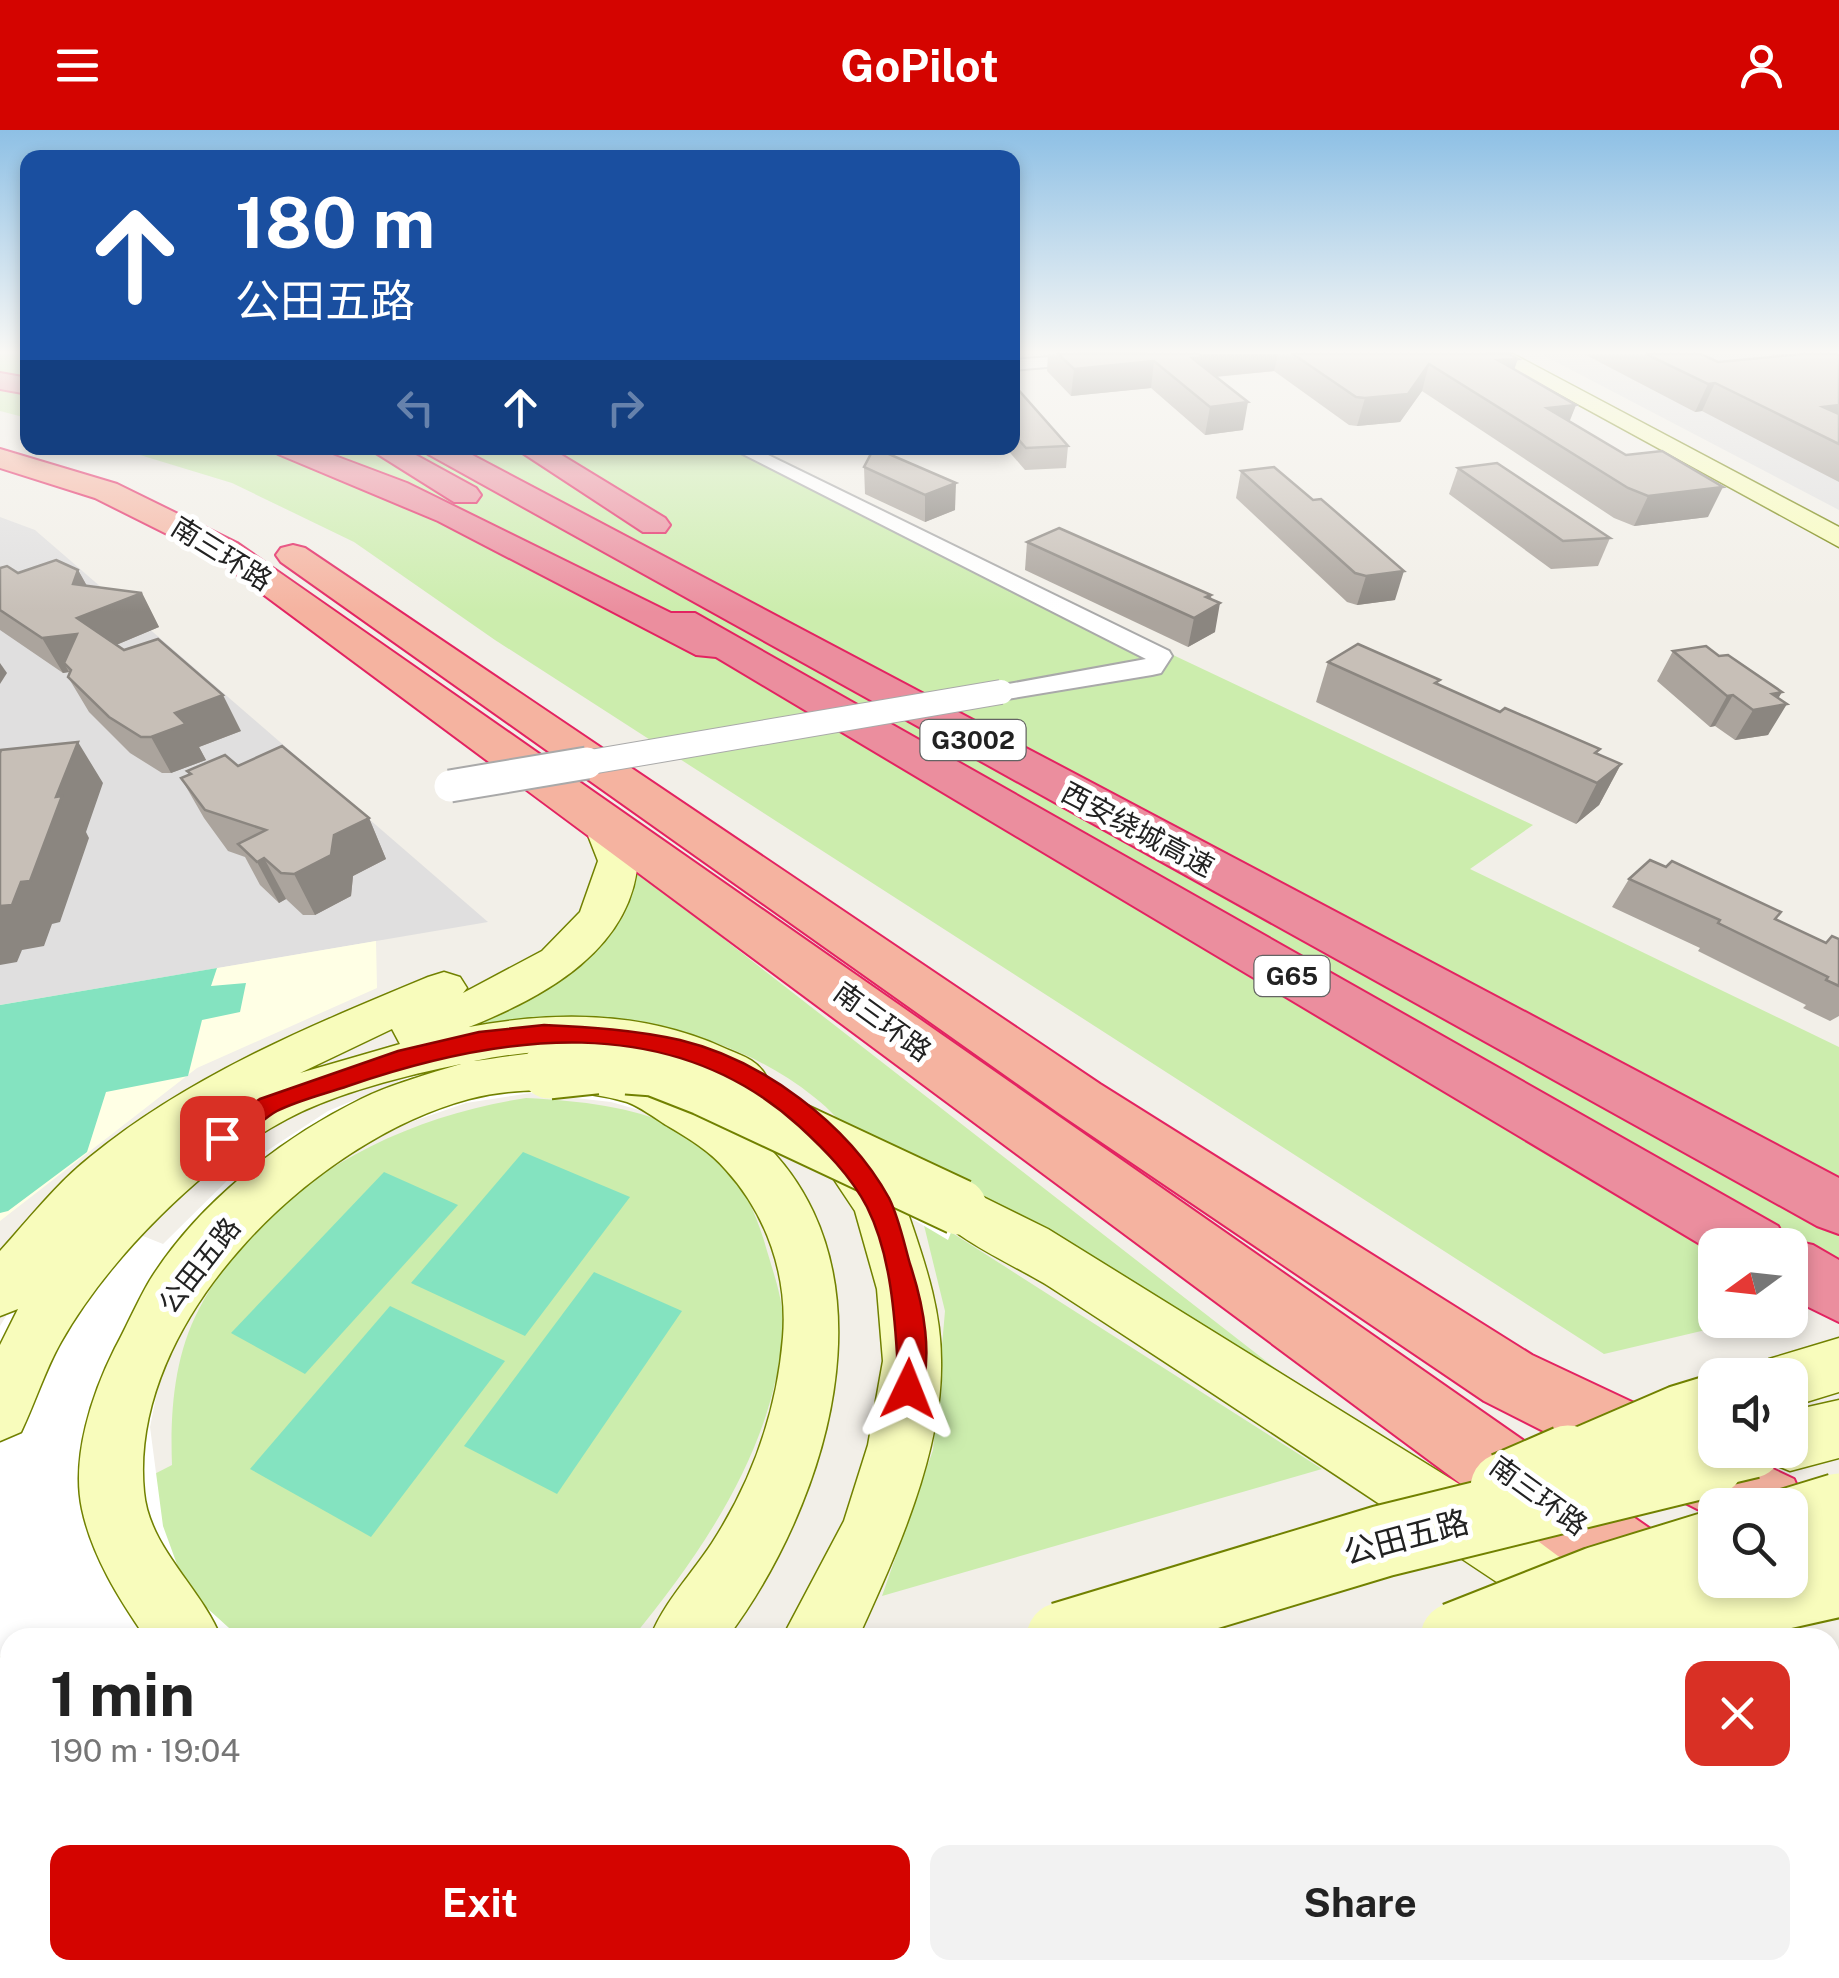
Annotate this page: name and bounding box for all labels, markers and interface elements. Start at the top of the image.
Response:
icon: menu [50,38,105,93]
icon: person [1734,38,1789,93]
text: GoPilot [840,39,999,92]
text: 180 m [235,181,435,264]
icon: ahead [70,190,200,320]
text: 公田五路 [235,274,415,327]
icon: left [388,380,443,435]
icon: ahead [493,380,548,435]
icon: right [598,380,653,435]
street label: 南三环路 [166,509,278,597]
road number: G3002 [920,720,1026,760]
street label: 西安绕城高速 [1056,775,1220,883]
road number: G65 [1254,956,1330,996]
street label: 南三环路 [828,975,938,1067]
pin [180,1096,265,1181]
icon: arrive [195,1111,250,1166]
street label: 公田五路 [152,1211,246,1319]
north arrow [1698,1228,1808,1338]
map controls [1698,1228,1808,1598]
position arrow [856,1337,960,1441]
button: sound [1698,1358,1808,1468]
street label: 南三环路 [1484,1449,1594,1541]
button: search [1698,1488,1808,1598]
street label: 公田五路 [1339,1503,1473,1571]
text: 1 min [50,1659,195,1730]
button: close [1685,1661,1790,1766]
text: 190 m · 19:04 [50,1732,240,1769]
button: Exit [50,1845,910,1960]
button: Share [930,1845,1790,1960]

